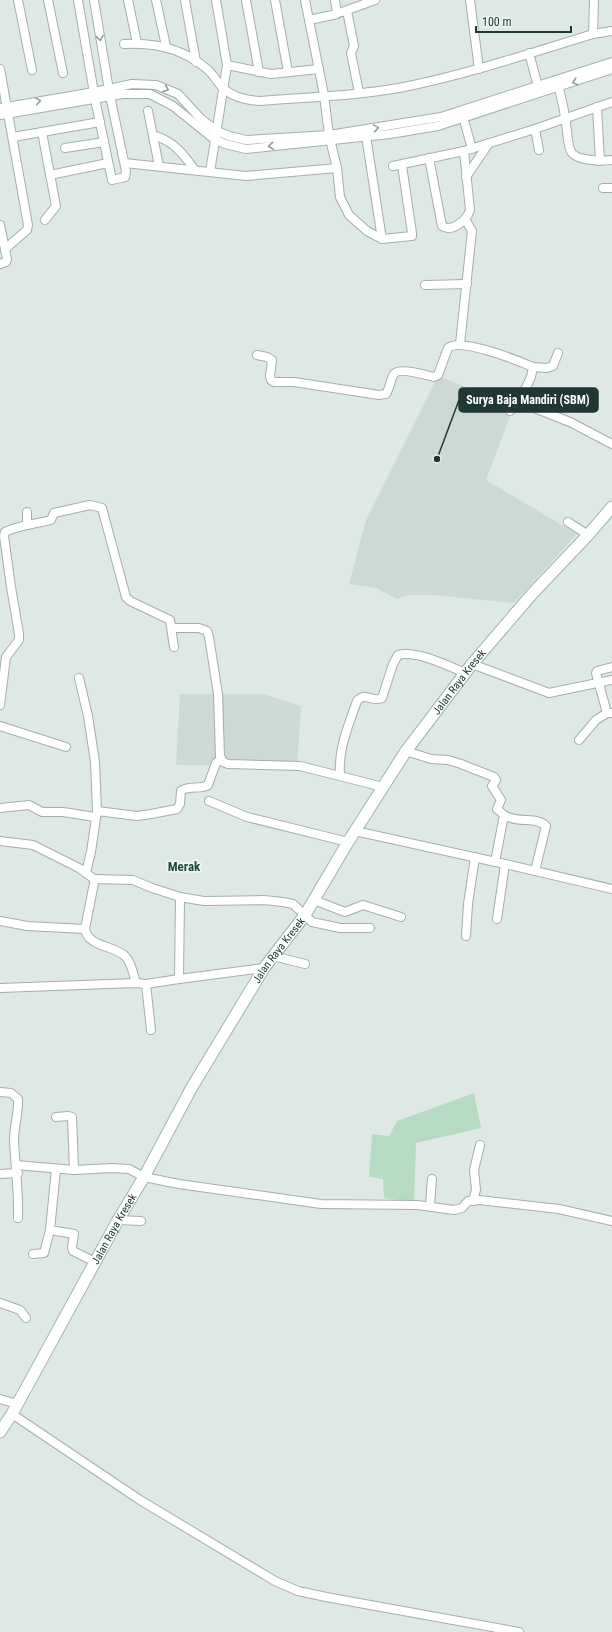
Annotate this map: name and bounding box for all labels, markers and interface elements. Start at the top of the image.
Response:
scale bar [476,8,571,34]
text: 100 m [482,15,512,29]
one-way arrow [95,35,104,42]
one-way arrow [572,77,579,85]
one-way arrow [161,84,169,92]
one-way arrow [35,97,42,106]
one-way arrow [373,124,379,133]
one-way arrow [268,142,274,151]
callout: Surya Baja Mandiri (SBM) [459,388,598,412]
text: Surya Baja Mandiri (SBM) [466,393,590,407]
street label: Jalan Raya Kresek [430,646,488,717]
district label: Merak [168,859,201,874]
street label: Jalan Raya Kresek [250,915,307,986]
street label: Jalan Raya Kresek [89,1191,139,1266]

